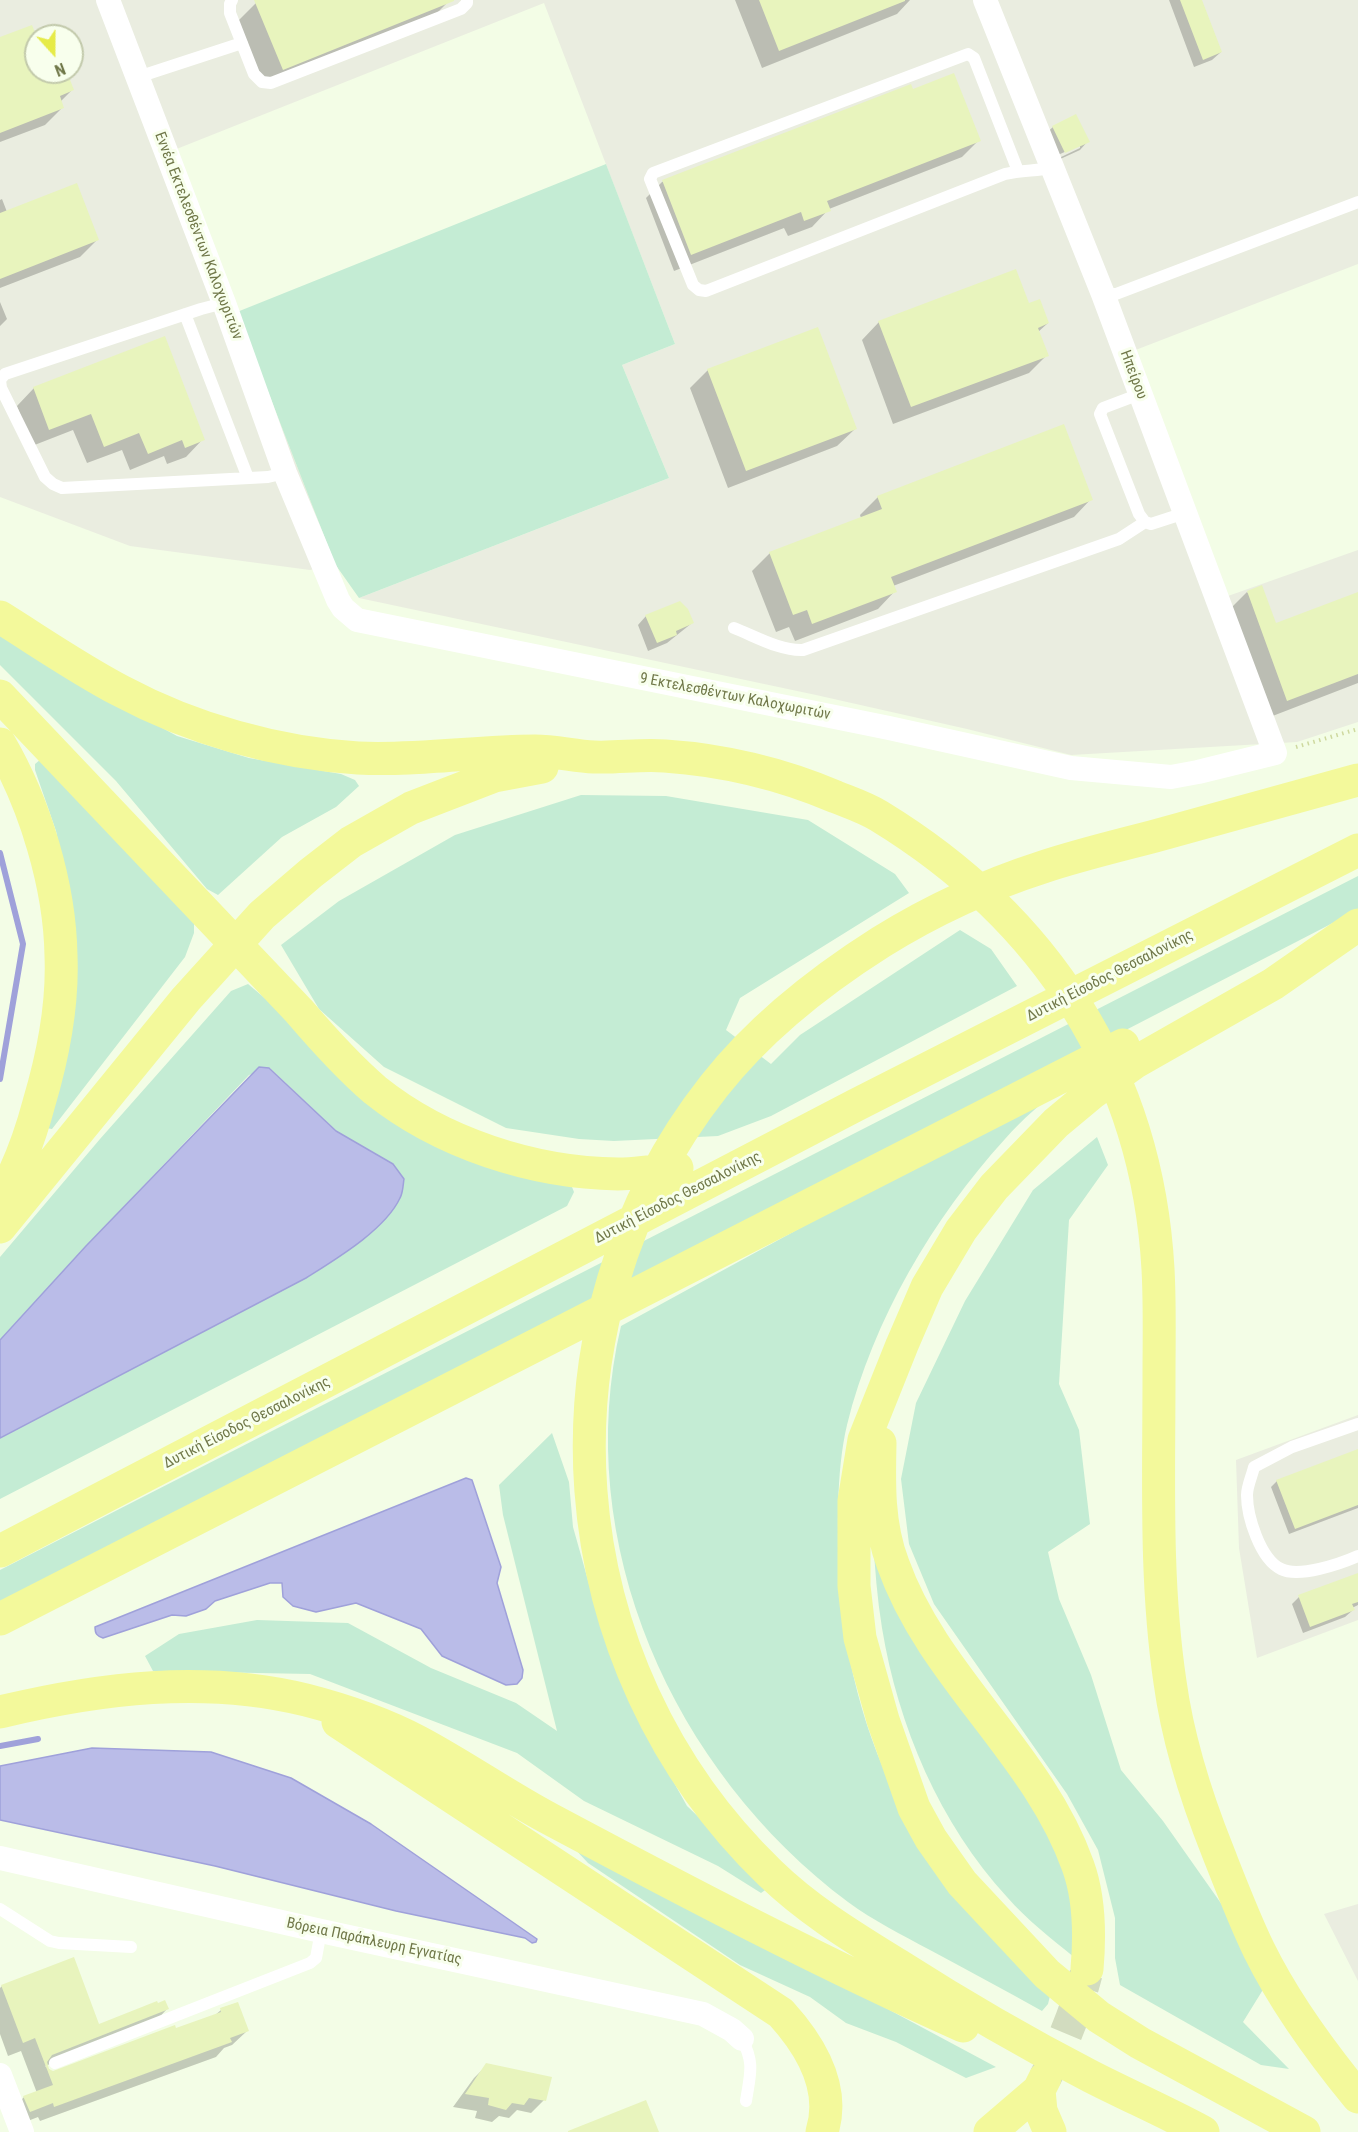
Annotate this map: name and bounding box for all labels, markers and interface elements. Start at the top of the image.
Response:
north arrow [24,24,84,84]
text: N [52,59,68,80]
street label: Εννέα Εκτελεσθέντων Καλοχωριτών [150,130,246,342]
street label: Ηπείρου [1115,348,1151,402]
street label: 9 Εκτελεσθέντων Καλοχωριτών [638,670,832,724]
street label: Δυτική Είσοδος Θεσσαλονίκης [1024,926,1196,1026]
street label: Δυτική Είσοδος Θεσσαλονίκης [592,1148,764,1248]
street label: Δυτική Είσοδος Θεσσαλονίκης [161,1373,333,1473]
street label: Βόρεια Παράπλευρη Εγνατίας [285,1915,463,1969]

